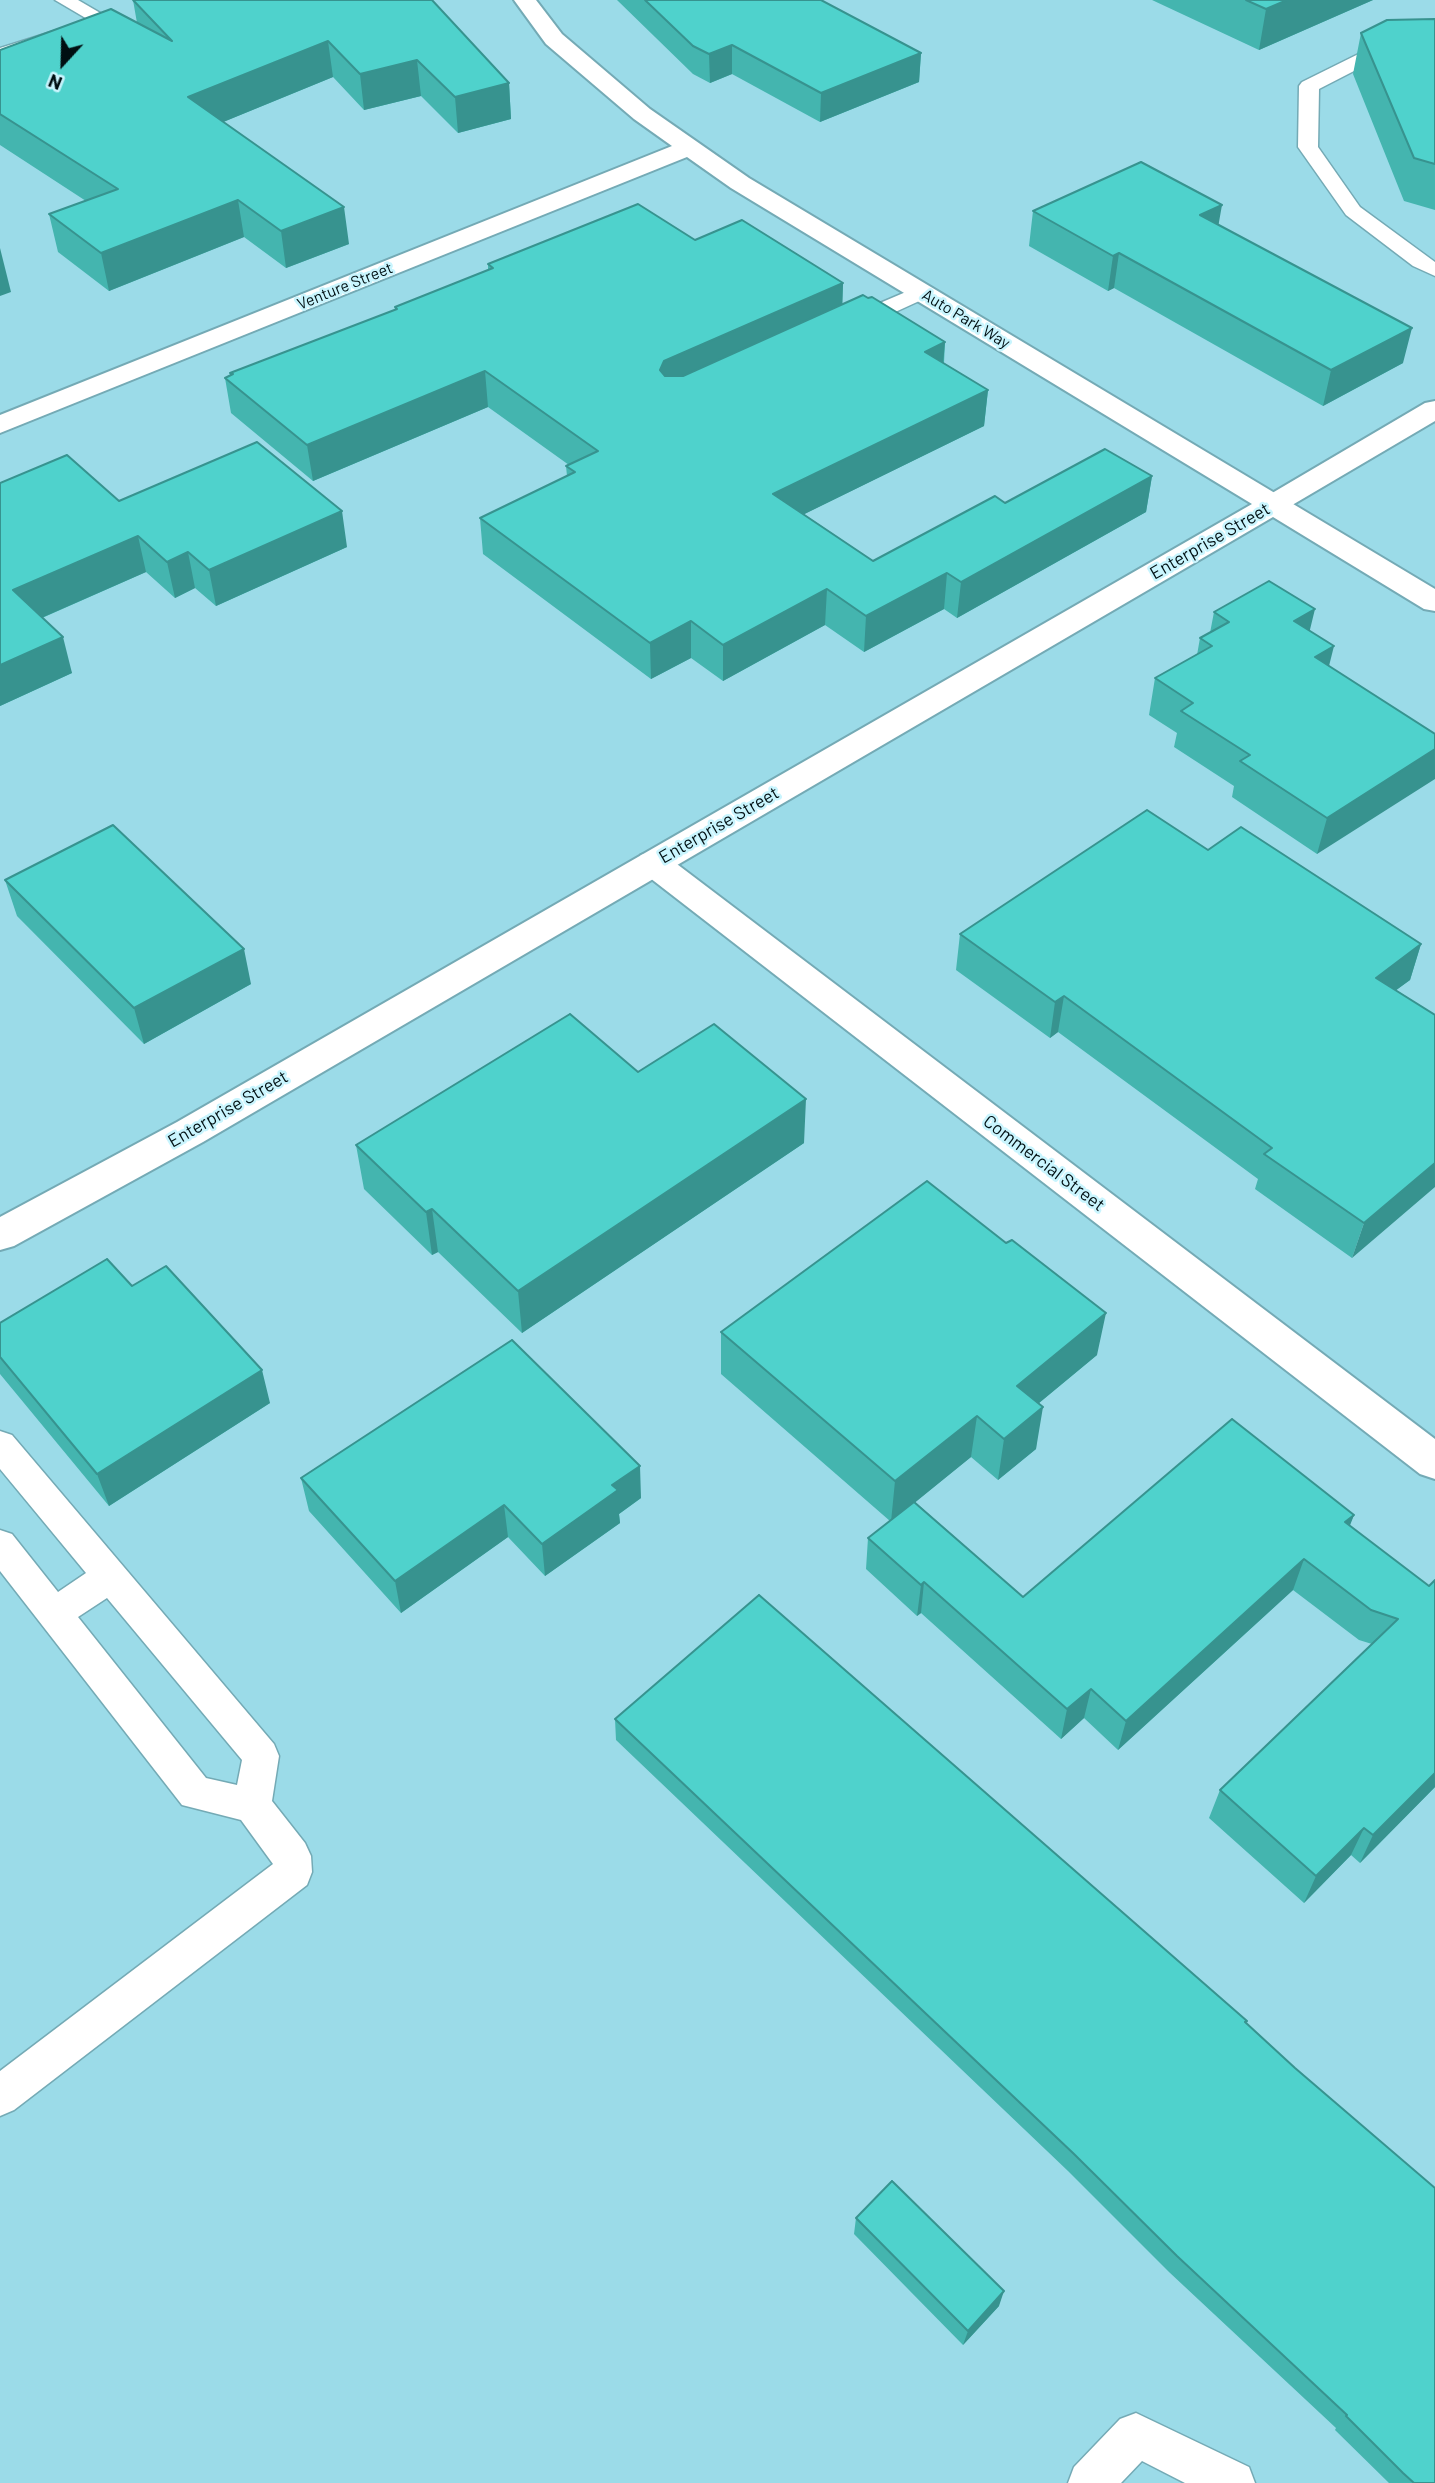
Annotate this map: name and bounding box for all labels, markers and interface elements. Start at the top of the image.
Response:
north arrow [28,28,98,98]
text: N [45,70,65,96]
street label: Venture Street [294,258,396,314]
street label: Auto Park Way [919,285,1013,353]
street label: Enterprise Street [1146,498,1274,584]
street label: Enterprise Street [655,782,783,868]
street label: Enterprise Street [164,1066,292,1152]
street label: Commercial Street [979,1110,1109,1216]

